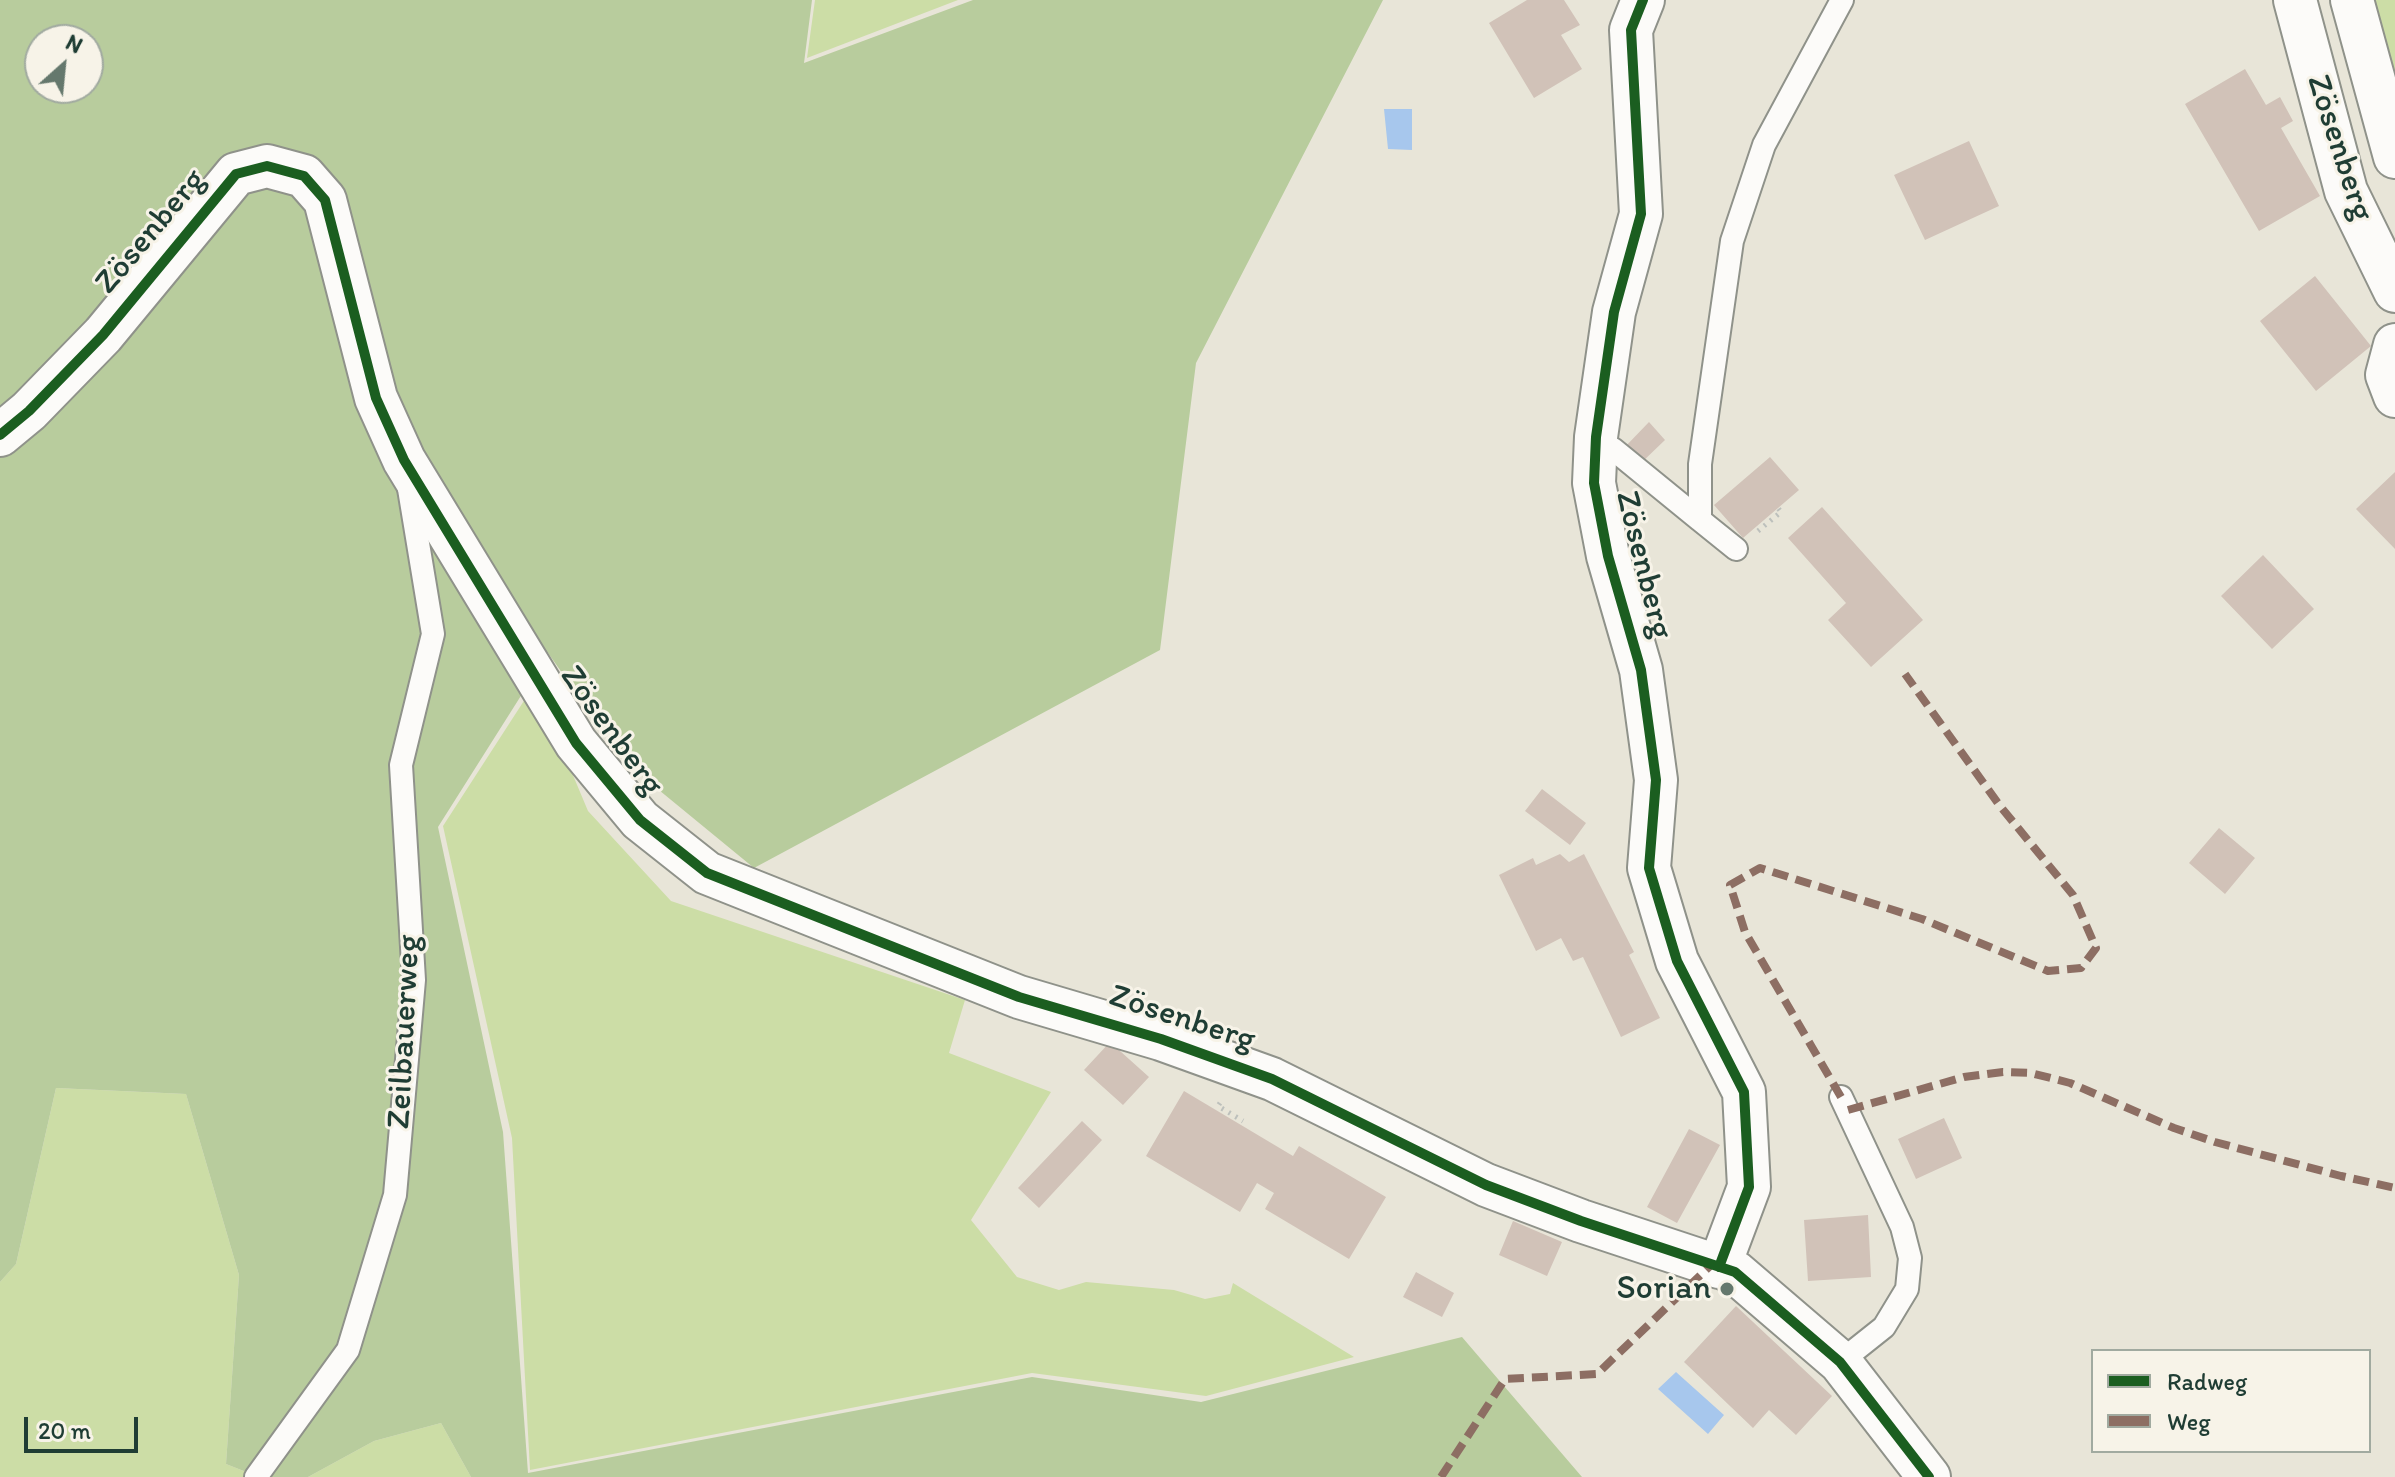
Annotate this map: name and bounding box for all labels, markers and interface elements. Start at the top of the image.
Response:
north arrow [24,24,104,104]
text: N [61,29,87,59]
street label: Zösenberg [2296,70,2382,226]
street label: Zösenberg [87,161,215,303]
street label: Zösenberg [1605,487,1681,643]
street label: Zösenberg [550,658,672,804]
street label: Zeilbauerweg [380,934,430,1130]
street label: Zösenberg [1104,976,1260,1062]
place label: Sorian [1617,1269,1711,1309]
marker: Sorian [1718,1280,1736,1298]
legend [2091,1349,2371,1453]
text: Radweg [2167,1367,2247,1396]
scale bar [28,1401,142,1451]
text: Weg [2167,1407,2210,1436]
text: 20 m [38,1416,91,1445]

